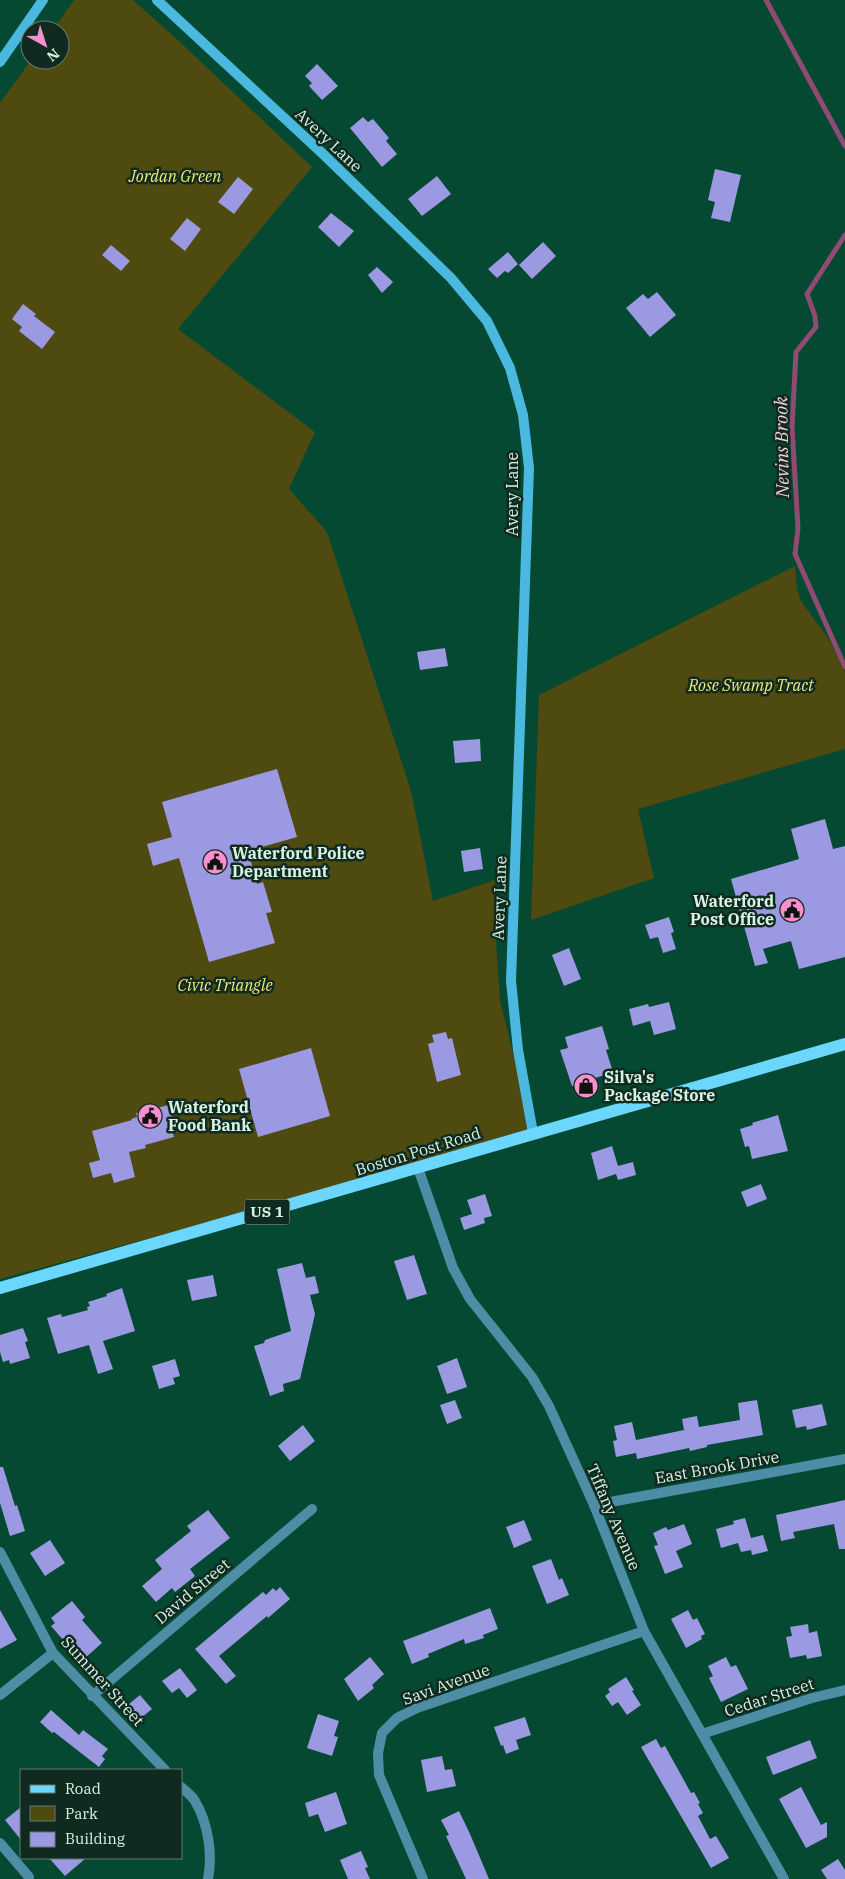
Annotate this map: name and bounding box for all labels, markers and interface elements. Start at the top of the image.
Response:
north arrow [20,20,70,70]
text: N [43,45,63,66]
street label: Avery Lane [291,104,367,176]
park label: Jordan Green [128,166,221,186]
water label: Nevins Brook [769,396,794,499]
street label: Avery Lane [502,452,522,536]
park label: Rose Swamp Tract [687,675,815,695]
place label: Waterford Police Department [232,843,365,881]
public building icon: Waterford Police Department [202,849,228,875]
street label: Avery Lane [488,855,510,941]
place label: Waterford Post Office [690,891,774,929]
public building icon: Waterford Post Office [779,897,805,923]
park label: Civic Triangle [177,975,273,995]
place label: Silva's Package Store [604,1067,715,1105]
shop icon: Silva's Package Store [573,1073,599,1099]
place label: Waterford Food Bank [168,1097,251,1135]
public building icon: Waterford Food Bank [137,1103,163,1129]
street label: Boston Post Road [353,1122,483,1180]
road number: US 1 [244,1200,290,1224]
street label: East Brook Drive [653,1446,781,1488]
street label: Tiffany Avenue [583,1461,645,1573]
street label: David Street [150,1554,234,1628]
street label: Summer Street [57,1632,149,1730]
street label: Savi Avenue [400,1659,492,1709]
street label: Cedar Street [722,1673,817,1721]
legend [20,1769,182,1859]
text: Road [65,1779,101,1798]
text: Park [65,1804,98,1823]
text: Building [65,1829,125,1848]

